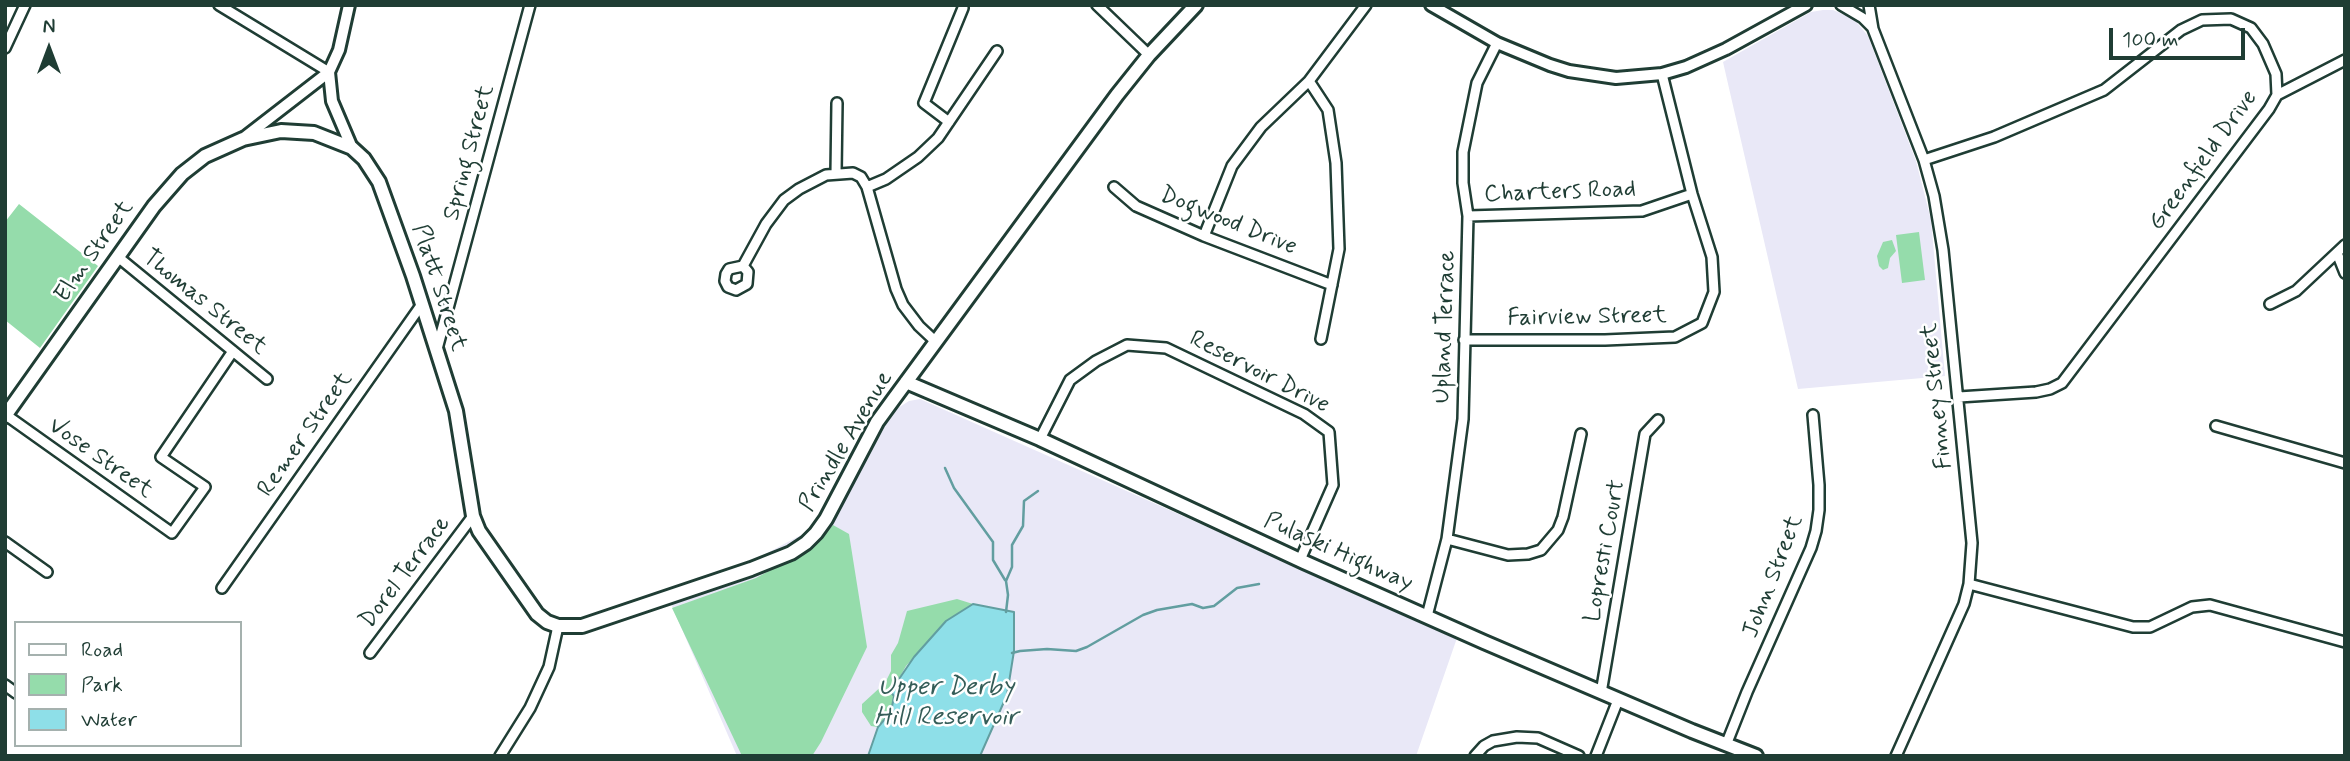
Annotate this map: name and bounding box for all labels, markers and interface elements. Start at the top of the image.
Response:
north arrow [14,14,84,84]
scale bar [2112,14,2248,58]
text: N [43,15,55,40]
text: 100 m [2122,26,2178,54]
street label: Spring Street [438,82,502,224]
street label: Greenfield Drive [2143,85,2265,237]
street label: Charters Road [1484,176,1636,210]
street label: Dogwood Drive [1155,181,1301,263]
street label: Elm Street [49,195,141,309]
street label: Platt Street [404,221,472,355]
street label: Thomas Street [136,244,272,362]
street label: Upland Terrace [1429,250,1463,404]
street label: Fairview Street [1507,302,1667,334]
street label: Finney Street [1916,321,1960,471]
street label: Reservoir Drive [1184,325,1334,421]
street label: Remer Street [252,367,360,503]
street label: Prindle Avenue [794,367,900,517]
street label: Vose Street [42,412,158,506]
street label: Lopresti Court [1579,478,1633,624]
street label: Pulaski Highway [1259,507,1417,599]
street label: Dorel Terrace [354,511,458,635]
street label: John Street [1737,512,1811,642]
legend [14,621,242,747]
text: Road [81,636,123,664]
text: Park [81,671,123,699]
water label: Upper Derby Hill Reservoir [874,673,1018,734]
text: Water [81,706,137,734]

